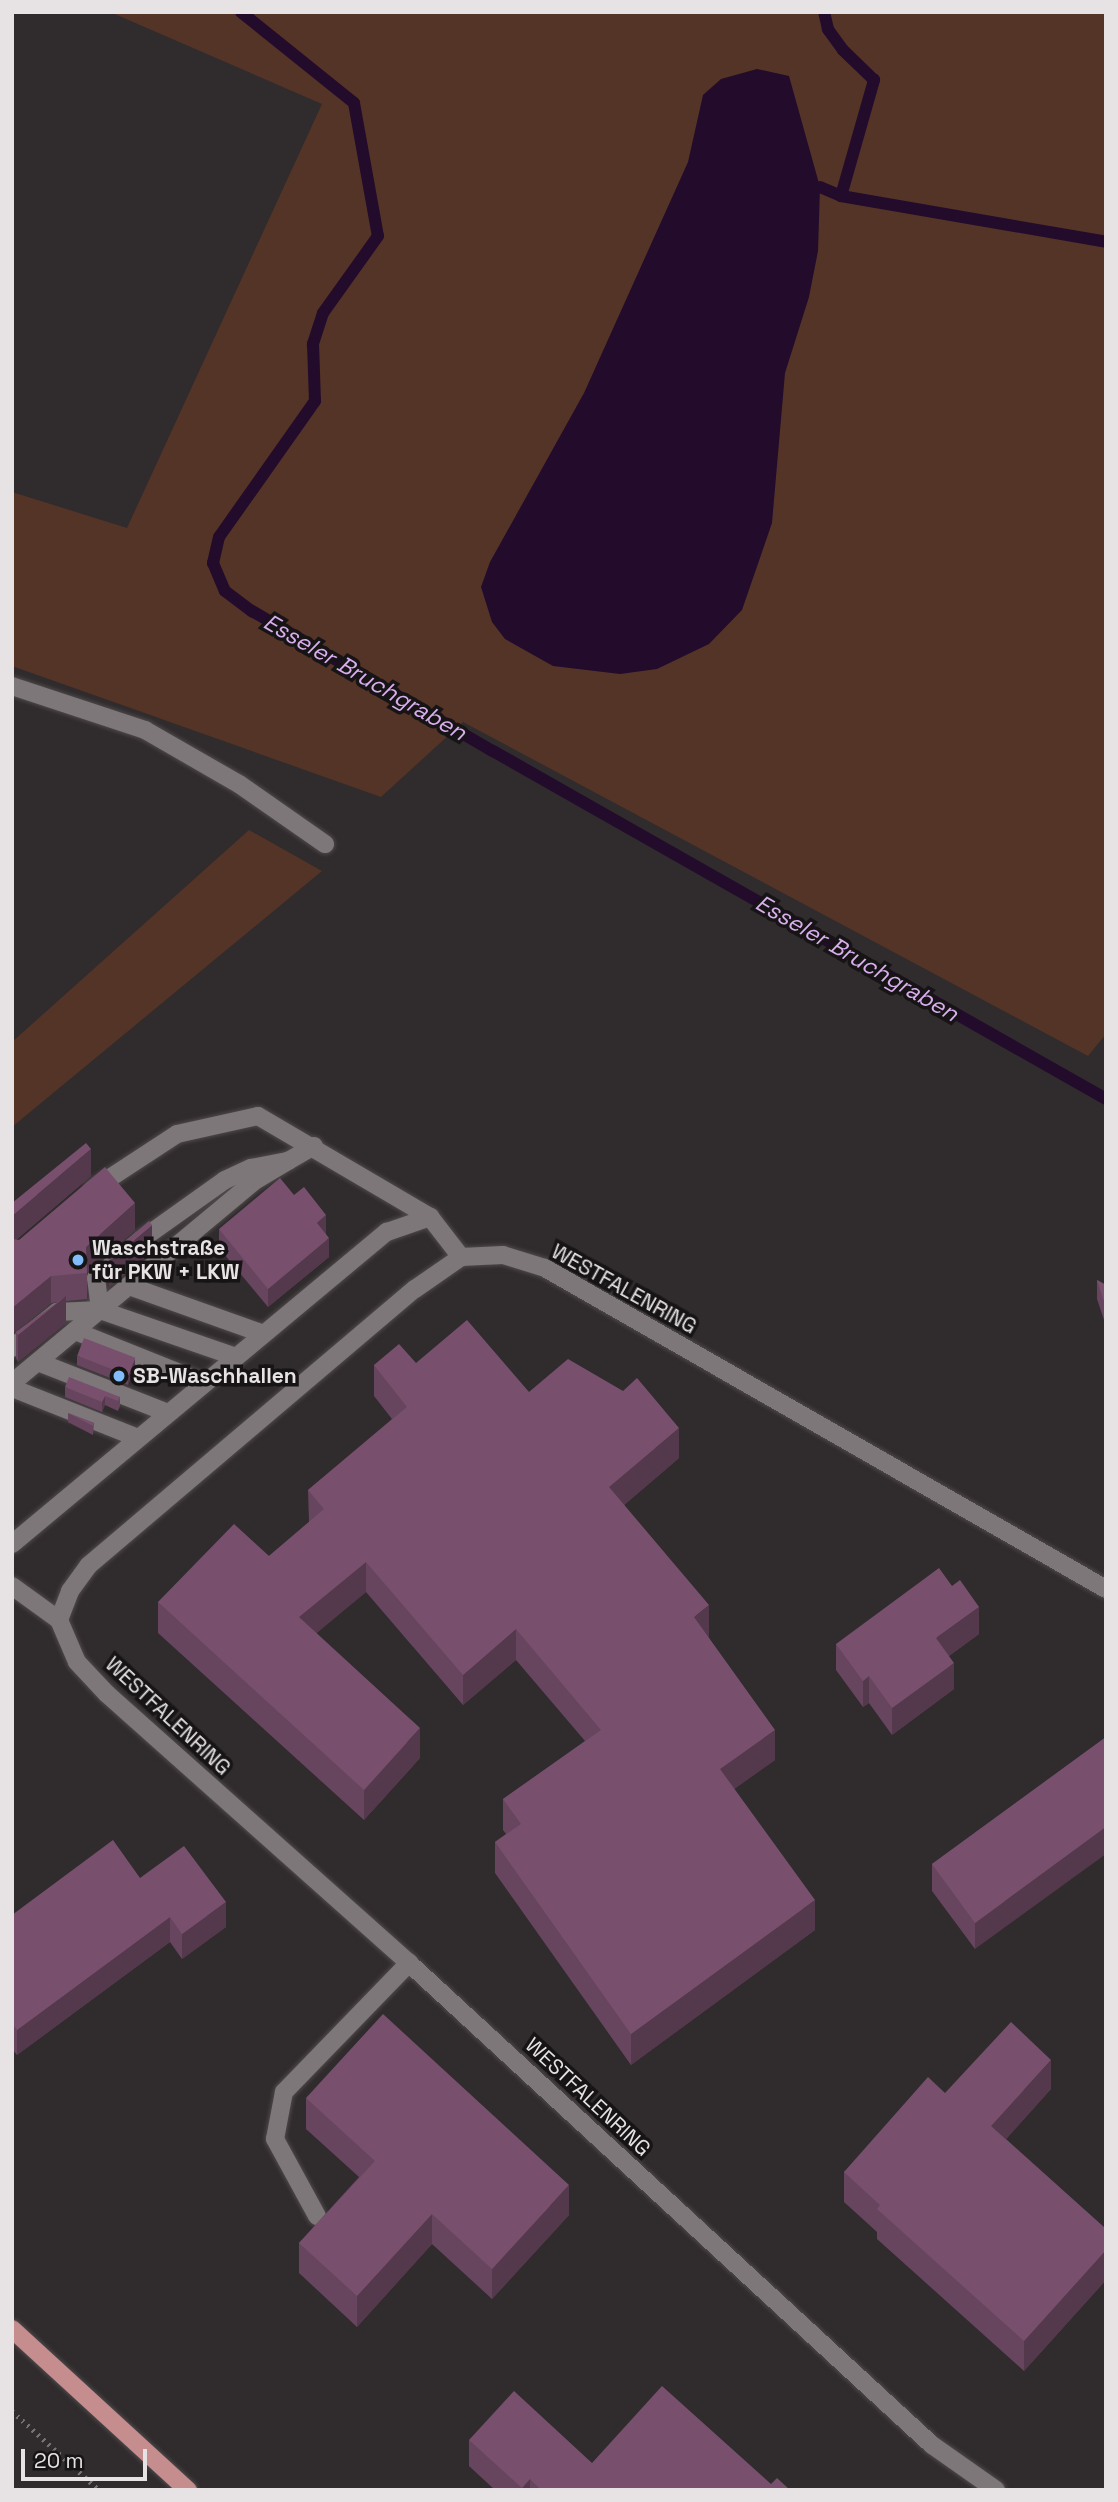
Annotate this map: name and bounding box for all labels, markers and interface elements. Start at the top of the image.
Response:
water label: Esseler Bruchgraben [259,608,471,746]
water label: Esseler Bruchgraben [751,889,963,1027]
place label: Waschstraße für PKW + LKW [92,1235,240,1285]
street label: WESTFALENRING [547,1239,701,1339]
marker: Waschstraße für PKW + LKW [70,1252,86,1268]
place label: SB-Waschhallen [133,1363,297,1389]
marker: SB-Waschhallen [111,1368,127,1384]
street label: WESTFALENRING [100,1652,236,1780]
street label: WESTFALENRING [520,2033,656,2161]
scale bar [24,2436,150,2480]
text: 20 m [34,2447,84,2474]

